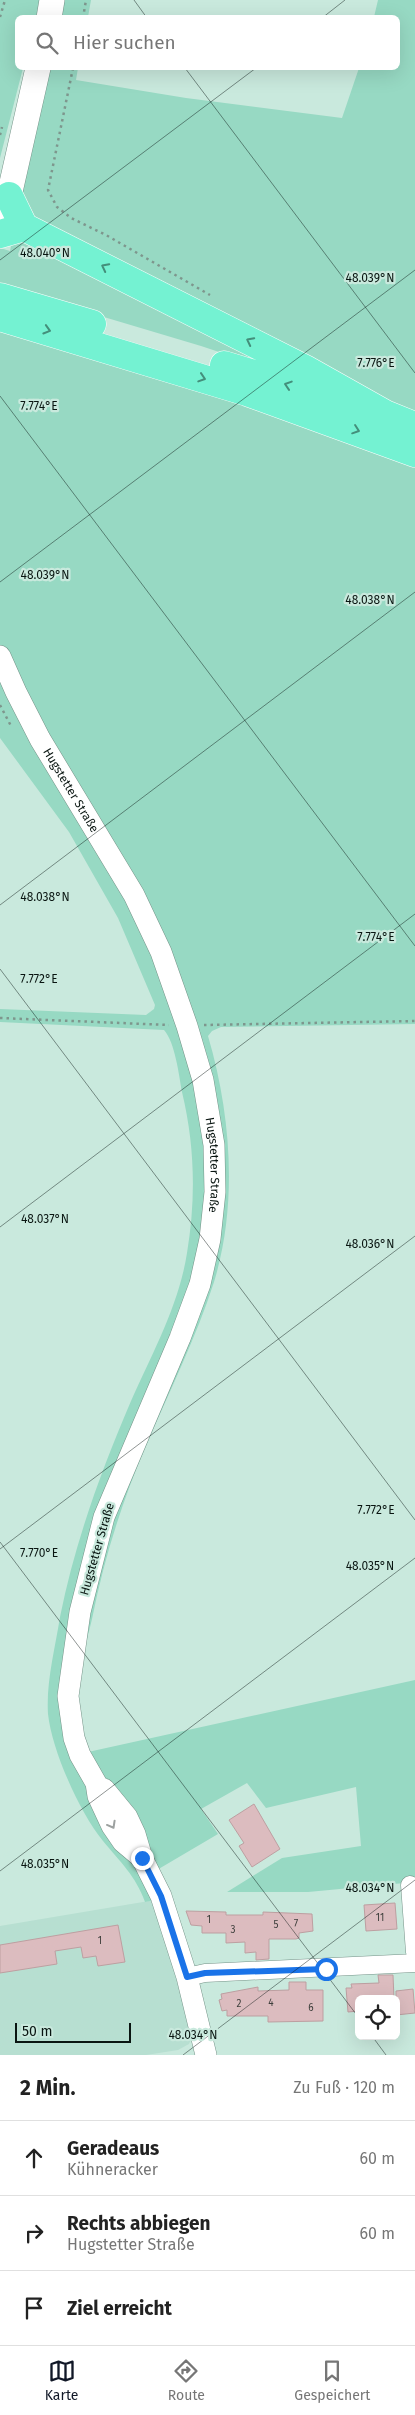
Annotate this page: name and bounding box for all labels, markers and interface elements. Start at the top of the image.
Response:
search box [15,15,400,70]
icon: search [33,29,61,57]
text: Hier suchen [73,31,176,54]
text: 48.040°N [20,246,70,260]
one-way arrow [101,263,110,273]
text: 48.039°N [346,271,394,285]
one-way arrow [42,325,50,335]
one-way arrow [246,337,255,347]
text: 7.776°E [357,356,395,370]
one-way arrow [197,372,206,382]
one-way arrow [284,381,293,391]
text: 7.774°E [20,399,58,413]
one-way arrow [351,424,360,434]
text: 48.039°N [21,568,69,582]
text: 48.038°N [345,593,395,607]
street label: Hugstetter Straße [40,746,102,835]
text: 48.038°N [20,890,70,904]
text: 7.774°E [357,930,395,944]
text: 7.772°E [20,972,58,986]
street label: Hugstetter Straße [202,1116,222,1213]
text: 48.037°N [21,1212,69,1226]
text: 48.036°N [345,1237,395,1251]
street label: Hugstetter Straße [77,1501,117,1597]
text: 7.772°E [357,1503,395,1517]
text: 7.770°E [20,1546,58,1560]
text: 48.035°N [346,1559,394,1573]
one-way arrow [106,1819,116,1828]
route end [131,1847,154,1870]
text: 48.035°N [21,1857,69,1871]
text: 48.034°N [345,1881,395,1895]
house number: 11 [376,1912,384,1924]
house number: 1 [207,1914,211,1926]
house number: 7 [294,1918,299,1930]
house number: 5 [273,1919,279,1931]
house number: 3 [231,1924,236,1936]
house number: 1 [98,1935,102,1947]
route start [315,1958,338,1981]
map controls [355,1995,400,2040]
button: locate [355,1995,400,2040]
house number: 4 [268,1997,274,2009]
house number: 2 [237,1998,242,2010]
house number: 6 [308,2002,314,2014]
scale bar [15,2020,131,2043]
text: 50 m [22,2023,53,2040]
text: 48.034°N [168,2028,218,2042]
text: 2 Min. [20,2075,75,2101]
text: Zu Fuß · 120 m [293,2078,395,2097]
text: Geradeaus [67,2137,159,2160]
icon: ahead [20,2144,48,2172]
text: 60 m [360,2149,395,2168]
text: Kühneracker [67,2160,158,2179]
text: Rechts abbiegen [67,2212,210,2235]
icon: right [20,2219,48,2247]
text: 60 m [360,2224,395,2243]
text: Hugstetter Straße [67,2235,195,2254]
icon: arrive [20,2294,48,2322]
text: Ziel erreicht [67,2297,172,2320]
tab: Karte [45,2357,78,2404]
tab: Route [168,2357,205,2404]
tab: Gespeichert [294,2357,370,2404]

